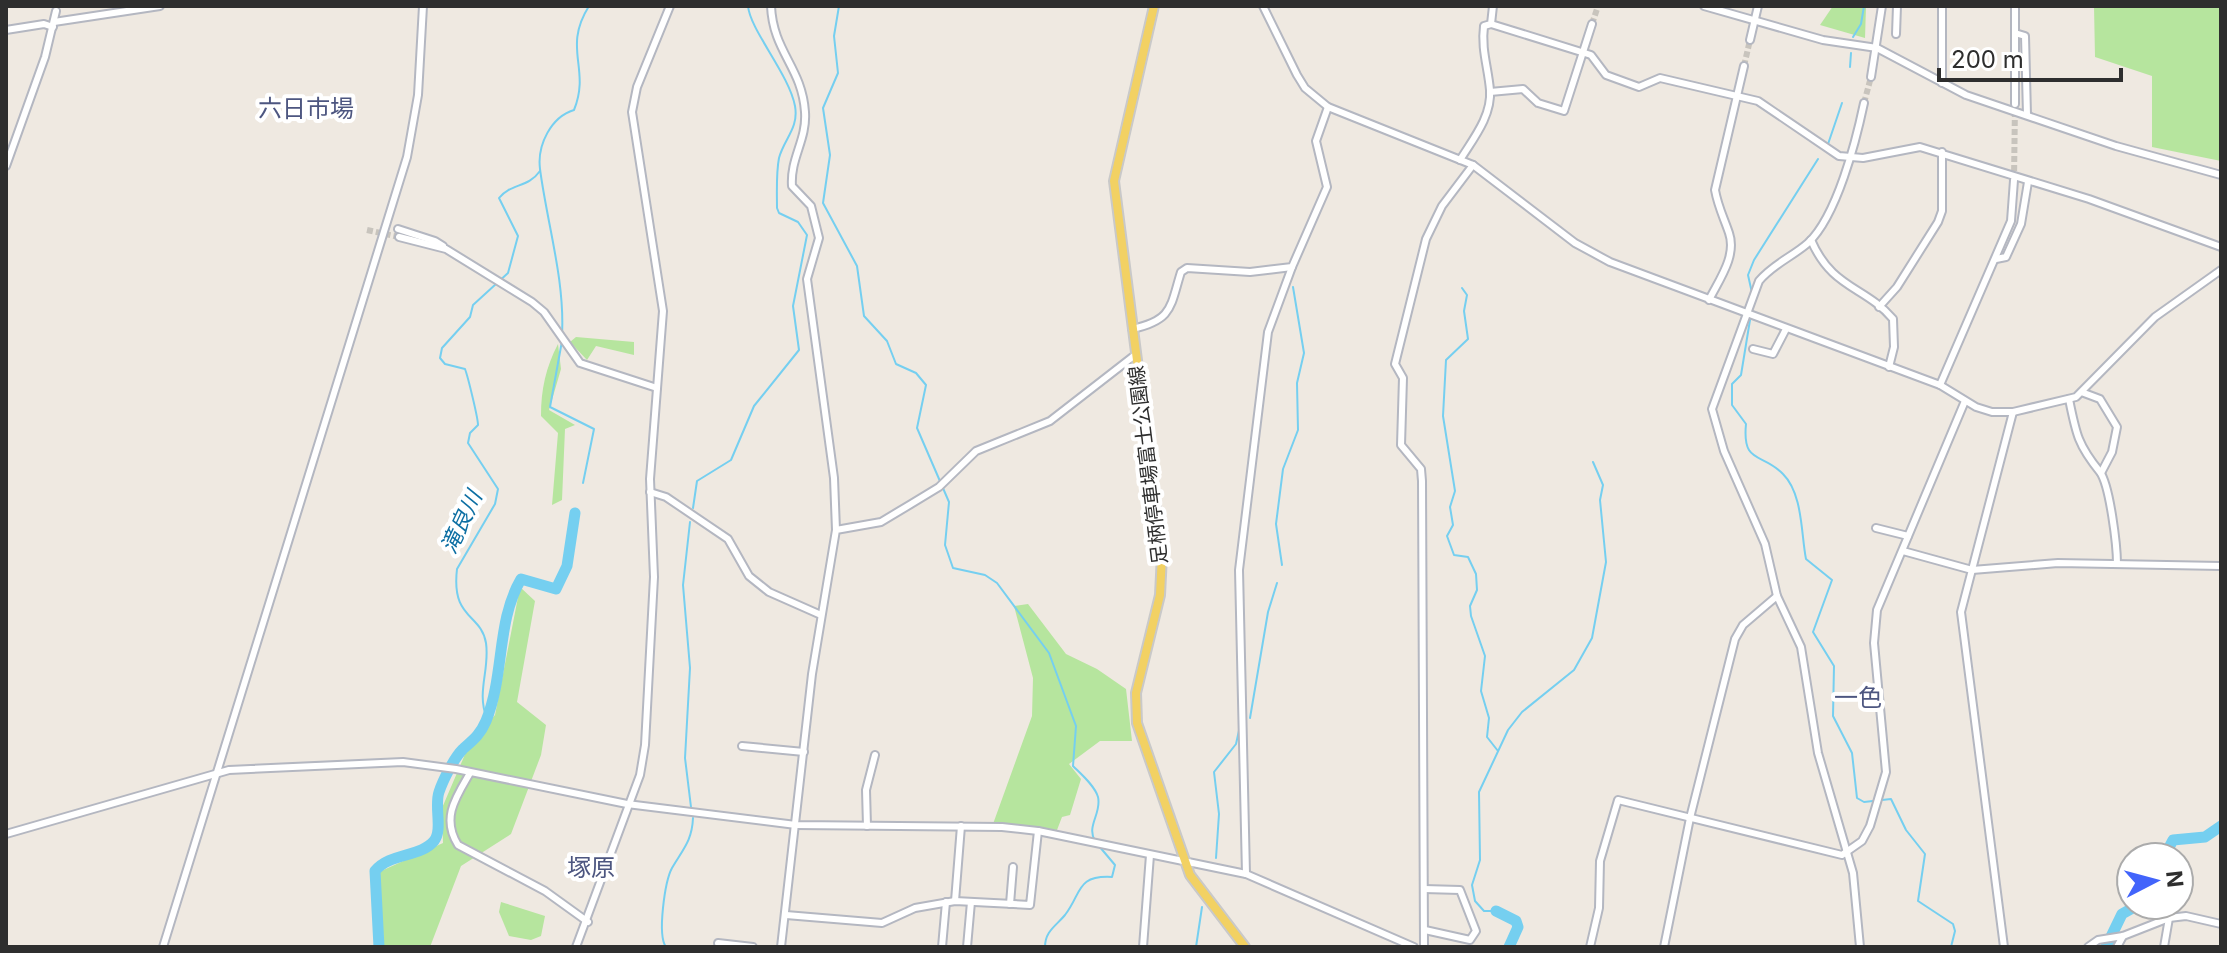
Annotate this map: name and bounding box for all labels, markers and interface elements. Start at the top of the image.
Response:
scale bar [1939,32,2121,82]
text: 200 m [1951,45,2024,74]
district label: 六日市場 [258,94,354,123]
street label: 足柄停車場富士公園線 [1124,364,1172,566]
water label: 滝良川 [435,485,488,557]
district label: 一色 [1834,683,1882,712]
north arrow [2115,841,2195,921]
district label: 塚原 [567,853,615,882]
text: N [2161,869,2189,889]

